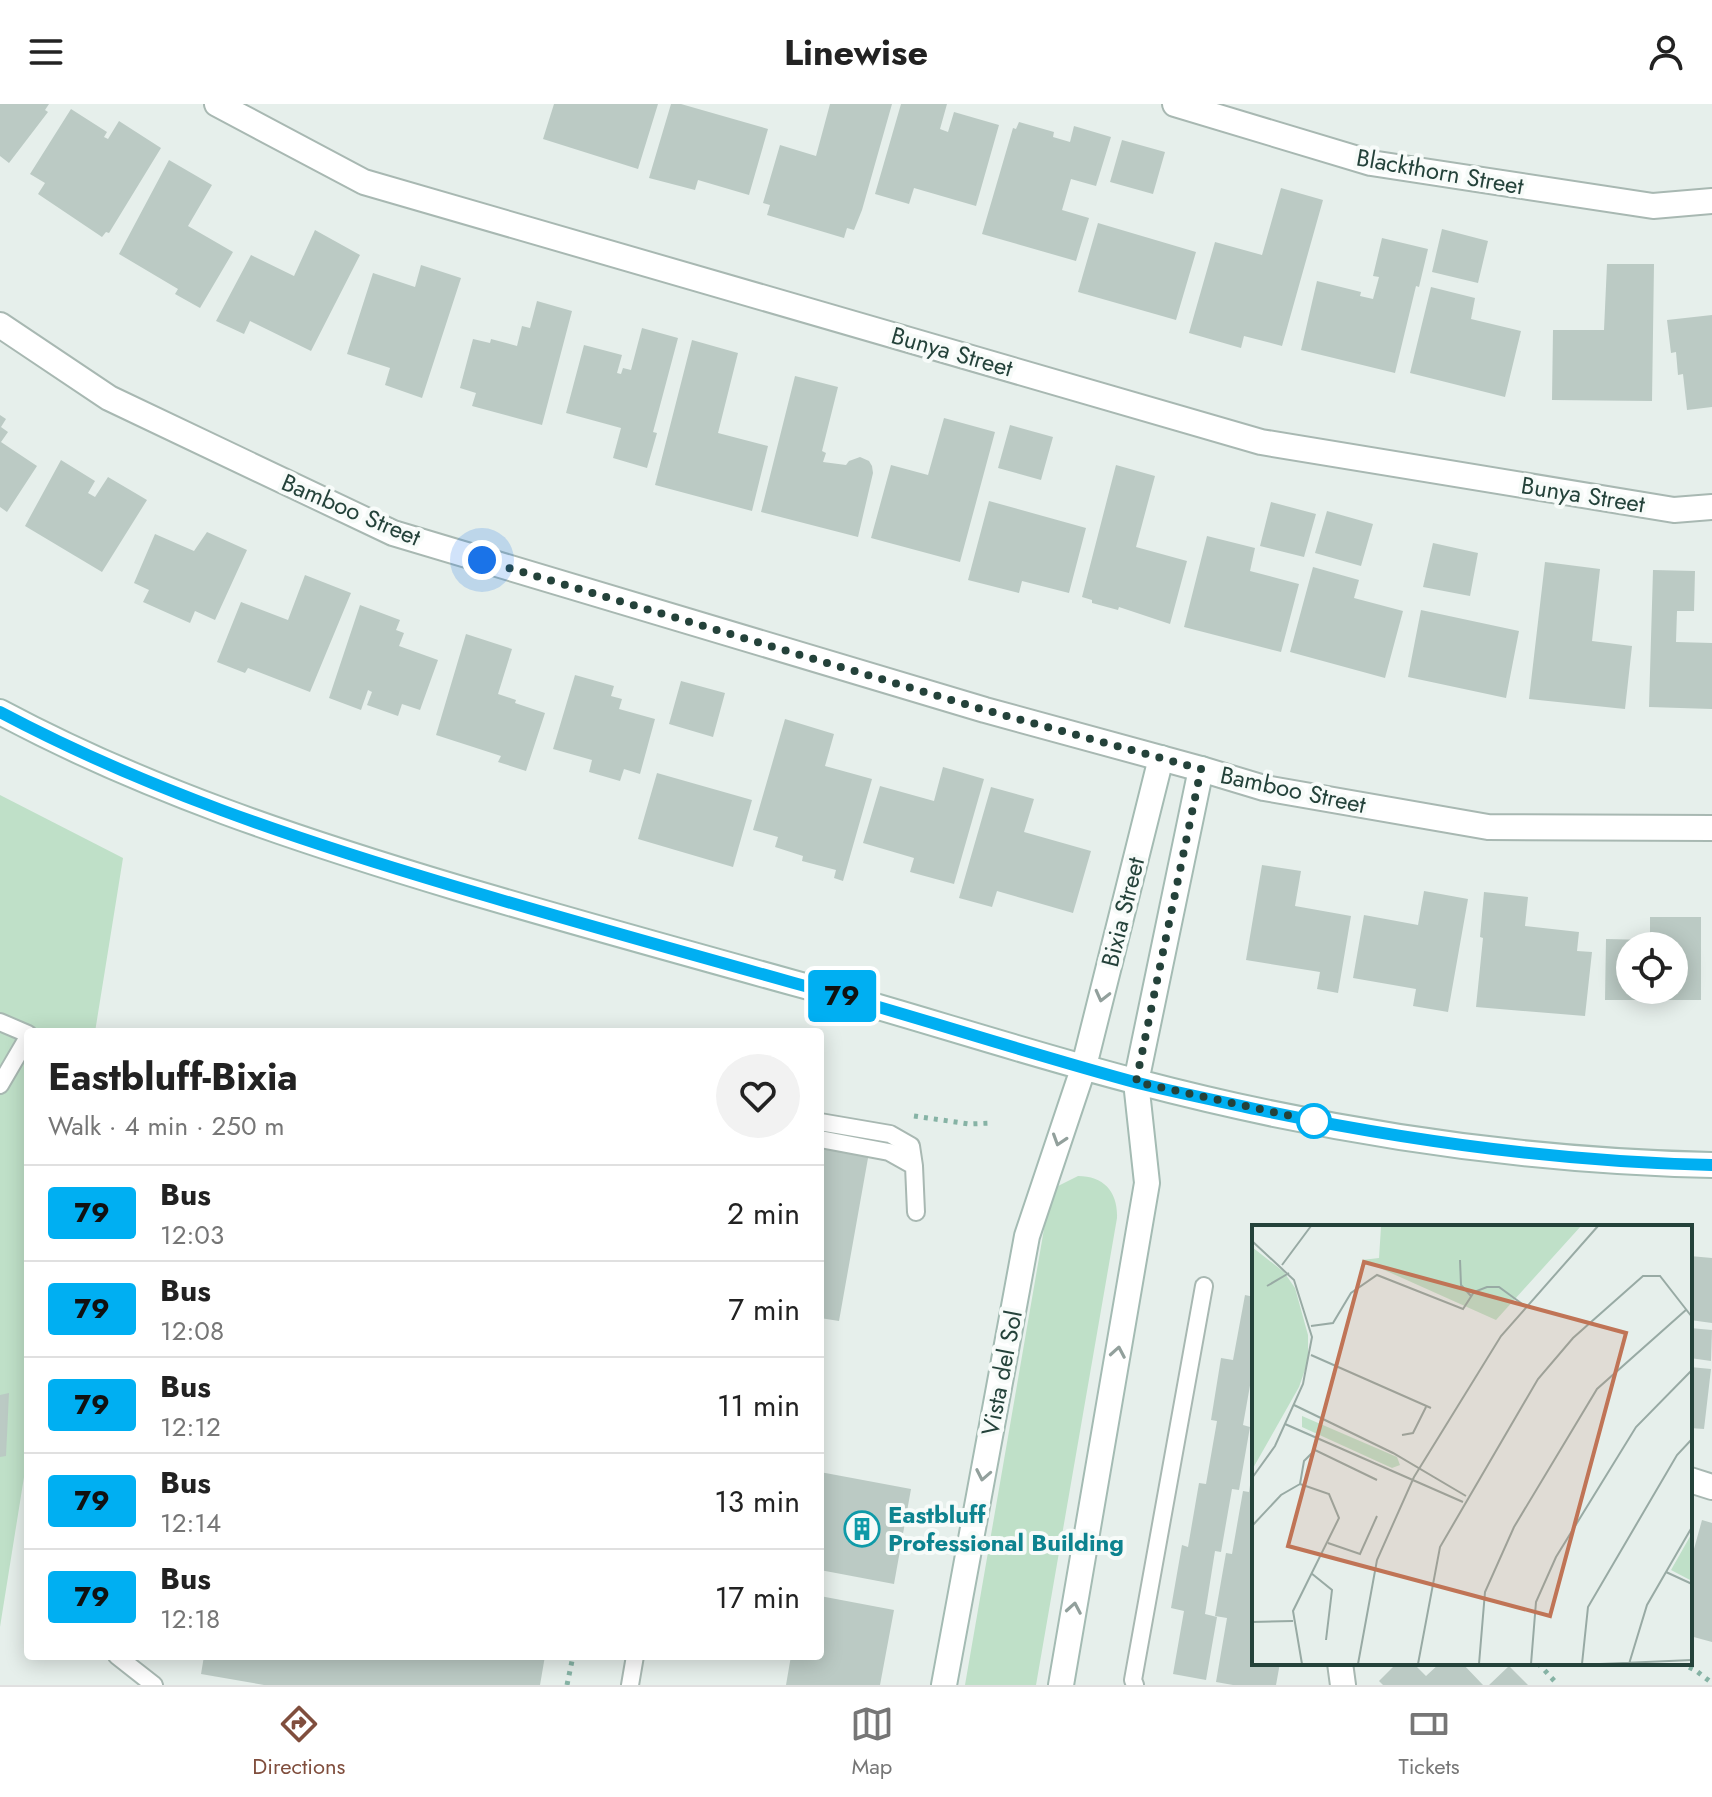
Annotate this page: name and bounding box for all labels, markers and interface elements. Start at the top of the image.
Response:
text: Linewise [784,26,928,78]
icon: menu [24,30,68,74]
icon: person [1644,30,1688,74]
street label: Blackthorn Street [1354,140,1527,203]
street label: Bunya Street [887,317,1017,386]
street label: Bamboo Street [276,465,426,555]
street label: Bunya Street [1519,467,1648,522]
your location [462,540,502,580]
street label: Bamboo Street [1217,757,1369,822]
street label: Bixia Street [1092,853,1153,970]
map controls [1616,932,1688,1004]
button: locate [1616,932,1688,1004]
line badge: 79 [806,970,878,1022]
text: 79 [824,975,860,1016]
one-way arrow [1094,989,1111,1003]
text: Eastbluff-Bixia [48,1049,298,1104]
button: heart [716,1054,800,1138]
unlabelled marker [1297,1104,1331,1138]
text: Walk · 4 min · 250 m [48,1107,285,1145]
one-way arrow [1052,1133,1068,1147]
text: Bus [160,1173,211,1216]
text: 79 [74,1192,110,1233]
text: 2 min [727,1192,800,1235]
text: 12:03 [160,1216,224,1254]
inset map [1252,1225,1692,1665]
text: Bus [160,1269,211,1312]
text: 79 [74,1288,110,1329]
text: 7 min [728,1288,800,1331]
street label: Vista del Sol [972,1307,1031,1438]
text: 12:08 [160,1312,224,1350]
one-way arrow [1109,1345,1126,1359]
text: Bus [160,1365,211,1408]
text: 79 [74,1384,110,1425]
text: 11 min [717,1384,800,1427]
text: 12:12 [160,1408,221,1446]
text: Bus [160,1461,211,1504]
one-way arrow [975,1468,992,1482]
text: 79 [74,1480,110,1521]
text: 13 min [714,1480,800,1523]
place label: Eastbluff Professional Building [888,1497,1124,1560]
text: 12:14 [160,1504,221,1542]
building icon: Eastbluff Professional Building [843,1510,881,1548]
text: Bus [160,1557,211,1600]
text: 79 [74,1576,110,1617]
text: 17 min [715,1576,800,1619]
text: 12:18 [160,1600,220,1638]
one-way arrow [1065,1601,1082,1615]
tab: Directions [252,1702,345,1782]
tab: Map [850,1702,894,1782]
tab: Tickets [1398,1702,1460,1782]

